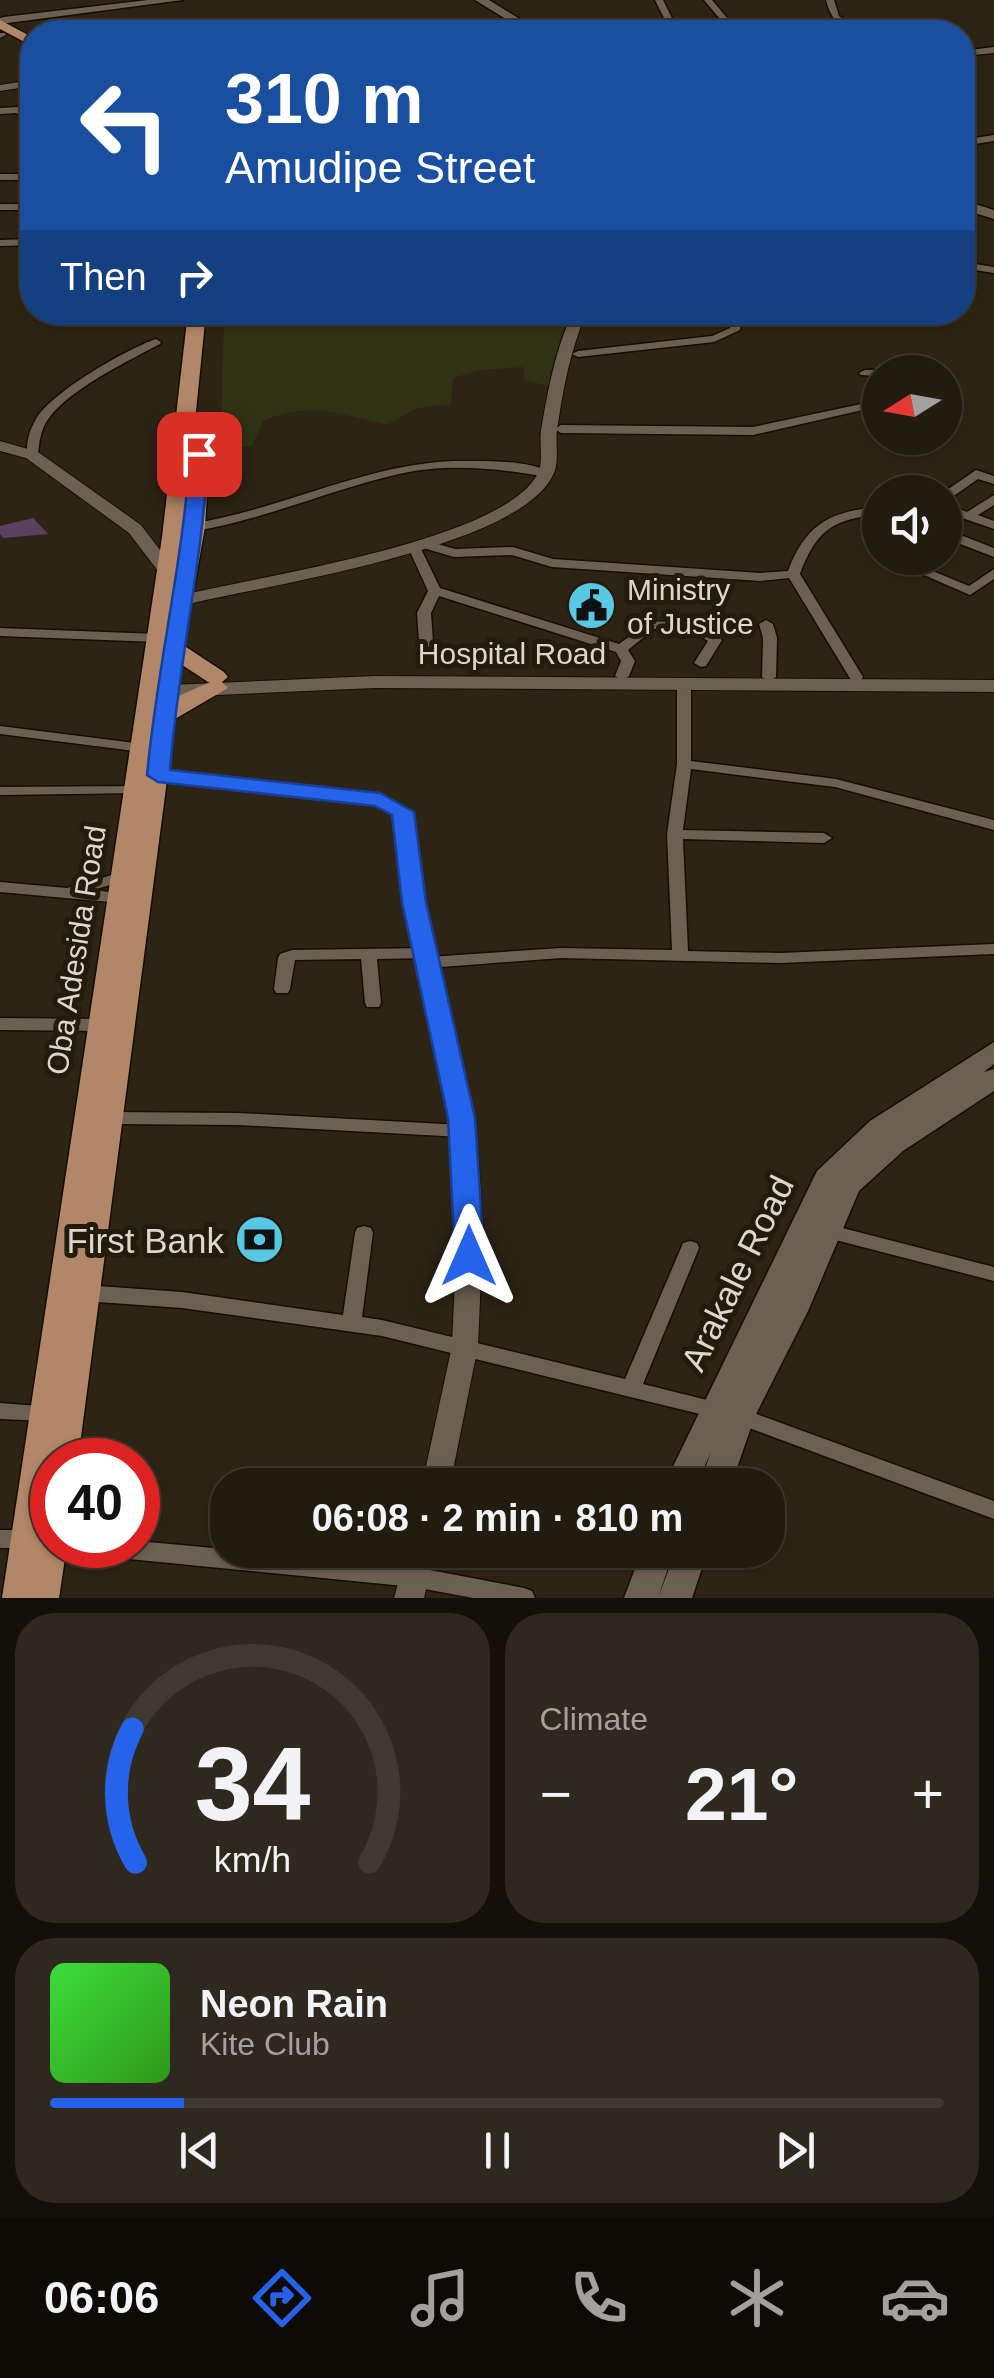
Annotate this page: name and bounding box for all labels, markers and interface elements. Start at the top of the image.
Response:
icon: left [60,60,190,190]
text: 310 m [225,60,423,138]
text: Amudipe Street [225,142,535,193]
icon: right [167,250,222,305]
text: Then [60,256,147,298]
north arrow [862,355,962,455]
map controls [862,355,962,575]
pin [157,412,242,497]
icon: arrive [172,427,227,482]
button: sound [862,475,962,575]
place label: Ministry of Justice [627,573,754,640]
public building icon: Ministry of Justice [566,580,618,632]
street label: Hospital Road [418,637,606,670]
street label: Oba Adesida Road [40,823,112,1077]
street label: Arakale Road [673,1169,801,1377]
position arrow [417,1204,521,1308]
bank icon: First Bank [233,1214,285,1266]
place label: First Bank [66,1221,224,1260]
speed limit sign: 40 [30,1438,160,1568]
text: 06:08 · 2 min · 810 m [312,1497,683,1539]
text: Climate [540,1701,648,1737]
text: 34 [194,1726,310,1842]
text: 21° [685,1752,798,1836]
text: − [540,1763,572,1825]
text: + [912,1763,944,1825]
text: km/h [214,1840,291,1880]
text: Neon Rain [200,1983,388,2025]
text: Kite Club [200,2026,330,2062]
icon: previous [172,2123,227,2178]
icon: pause [470,2123,525,2178]
icon: next [768,2123,823,2178]
icon: directions [247,2263,317,2333]
icon: music [405,2263,475,2333]
icon: phone [564,2263,634,2333]
icon: climate [722,2263,792,2333]
icon: car [880,2263,950,2333]
text: 06:06 [44,2272,159,2323]

